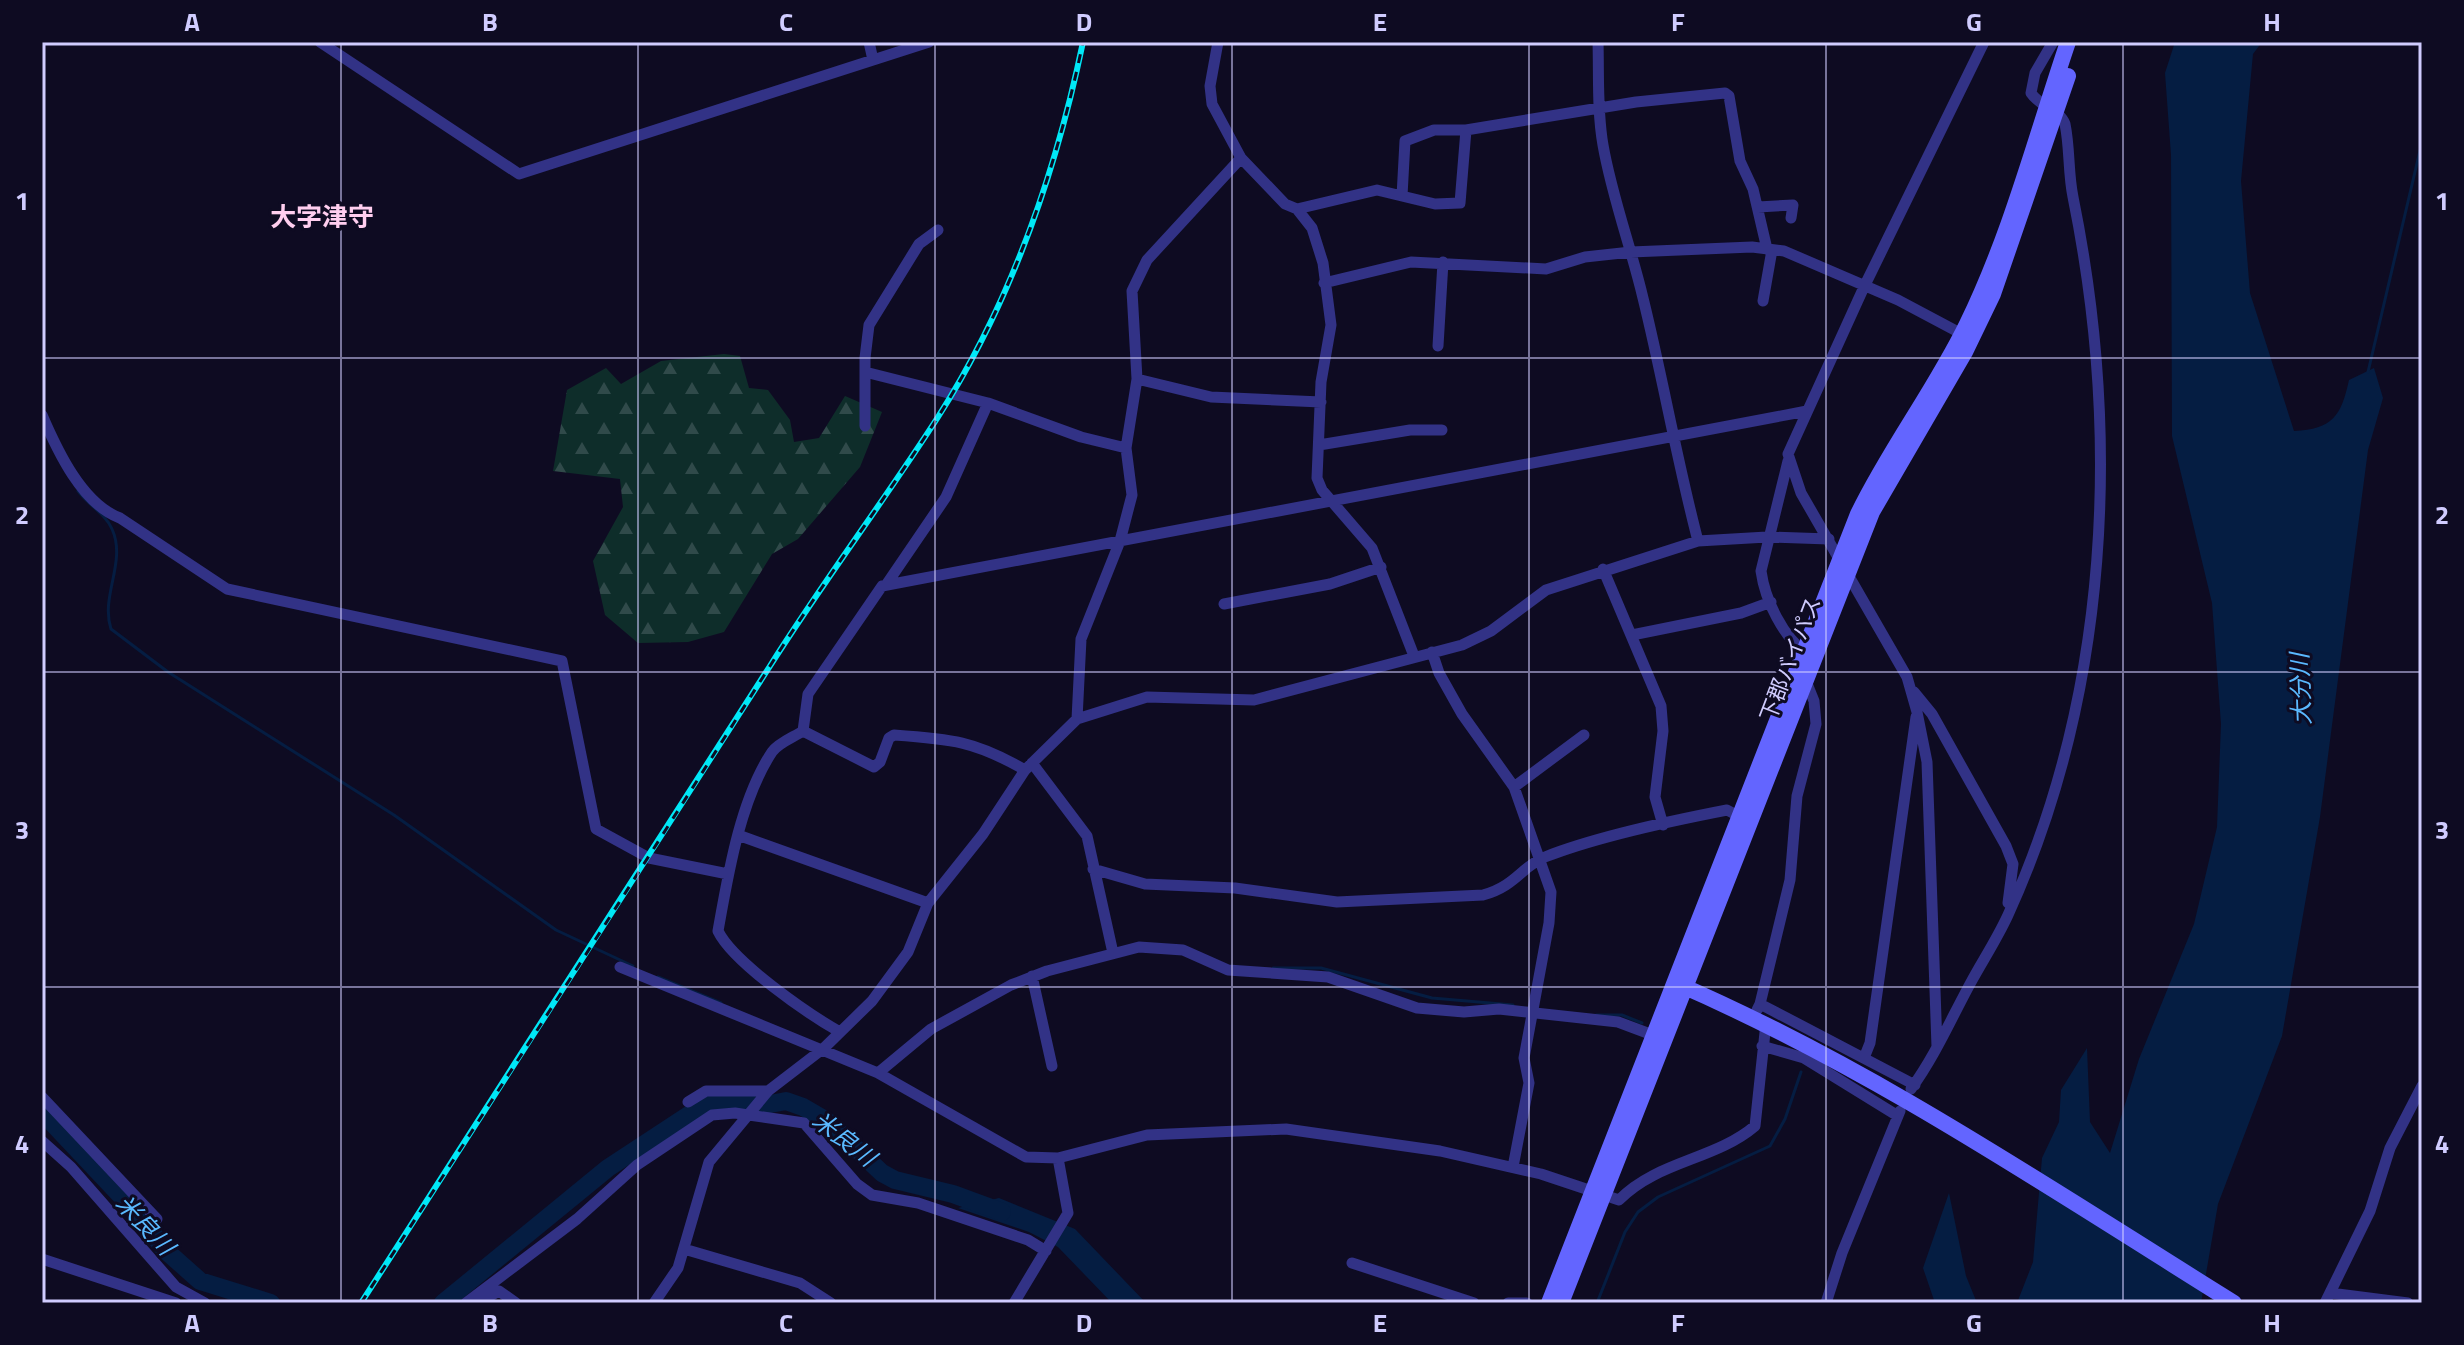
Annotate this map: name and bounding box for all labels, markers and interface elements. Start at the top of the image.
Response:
text: A [184,2,200,41]
text: B [482,2,498,41]
text: C [779,2,793,41]
text: D [1076,2,1092,41]
text: E [1373,2,1387,41]
text: F [1671,2,1685,41]
text: G [1966,2,1982,41]
text: H [2263,2,2281,41]
text: 1 [15,181,29,220]
text: 1 [2435,181,2449,220]
district label: 大字津守 [270,197,374,236]
text: 2 [15,495,29,534]
text: 2 [2435,495,2449,534]
street label: 下郡バイパス [1751,591,1829,727]
water label: 大分川 [2281,649,2319,726]
text: 3 [15,810,29,849]
text: 3 [2435,810,2449,849]
water label: 米良川 [805,1102,886,1176]
text: 4 [15,1124,29,1163]
text: 4 [2435,1124,2449,1163]
water label: 米良川 [108,1186,185,1265]
text: A [184,1303,200,1342]
text: B [482,1303,498,1342]
text: C [779,1303,793,1342]
text: D [1076,1303,1092,1342]
text: E [1373,1303,1387,1342]
text: F [1671,1303,1685,1342]
text: G [1966,1303,1982,1342]
text: H [2263,1303,2281,1342]

